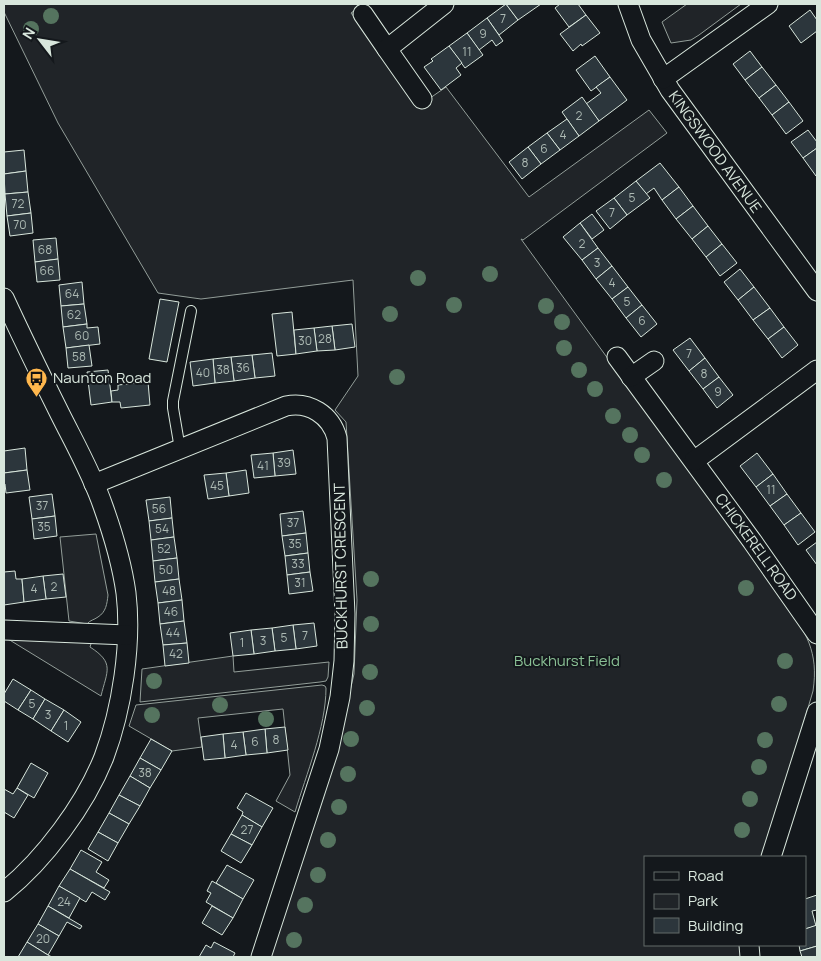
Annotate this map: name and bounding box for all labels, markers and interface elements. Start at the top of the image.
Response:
house number: 7 [500,10,506,27]
north arrow [15,15,65,65]
text: N [18,24,39,42]
house number: 9 [479,25,487,42]
house number: 11 [462,43,472,60]
street label: KINGSWOOD AVENUE [664,86,767,217]
house number: 2 [576,107,583,124]
house number: 4 [559,126,567,143]
house number: 6 [540,140,548,157]
house number: 8 [522,154,529,171]
house number: 5 [629,189,636,206]
house number: 72 [12,195,25,212]
house number: 7 [609,204,615,221]
house number: 70 [13,216,27,233]
house number: 2 [579,235,586,252]
house number: 68 [38,241,52,258]
house number: 3 [594,254,600,271]
house number: 66 [40,262,54,279]
house number: 4 [608,274,616,291]
house number: 64 [65,285,79,302]
house number: 5 [624,293,631,310]
house number: 62 [67,306,81,323]
house number: 6 [638,312,646,329]
house number: 60 [75,327,89,344]
house number: 28 [318,330,332,347]
house number: 30 [298,332,312,349]
house number: 7 [686,345,692,362]
house number: 58 [72,348,86,365]
house number: 36 [236,359,250,376]
house number: 38 [216,361,230,378]
house number: 40 [196,364,210,381]
house number: 8 [701,365,708,382]
bus stop icon: Naunton Road [25,366,49,397]
place label: Naunton Road [53,367,151,388]
house number: 9 [714,383,722,400]
house number: 39 [277,454,291,471]
house number: 41 [257,457,269,474]
house number: 45 [210,477,224,494]
house number: 11 [766,481,776,498]
street label: BUCKHURST CRESCENT [329,483,352,649]
street label: CHICKERELL ROAD [710,489,802,605]
house number: 37 [36,497,48,514]
house number: 56 [152,500,166,517]
house number: 37 [287,514,299,531]
house number: 35 [37,518,51,535]
house number: 54 [155,520,169,537]
house number: 35 [288,535,302,552]
house number: 52 [157,540,171,557]
house number: 33 [291,555,305,572]
house number: 50 [159,561,173,578]
house number: 31 [294,574,306,591]
house number: 2 [51,578,58,595]
house number: 4 [30,580,38,597]
house number: 48 [162,582,176,599]
house number: 46 [164,603,178,620]
house number: 44 [166,624,180,641]
house number: 7 [302,627,308,644]
house number: 5 [281,629,288,646]
house number: 3 [260,632,266,649]
house number: 1 [240,634,244,651]
house number: 42 [169,645,183,662]
park label: Buckhurst Field [514,650,620,671]
house number: 5 [29,695,36,712]
house number: 3 [45,706,51,723]
house number: 1 [64,717,68,734]
house number: 8 [273,731,280,748]
house number: 6 [251,733,259,750]
house number: 4 [230,736,238,753]
house number: 38 [138,764,152,781]
house number: 27 [241,821,253,838]
legend [644,856,806,946]
text: Road [688,865,724,886]
text: Park [688,890,718,911]
house number: 24 [57,893,71,910]
text: Building [688,915,743,936]
house number: 20 [36,930,50,947]

